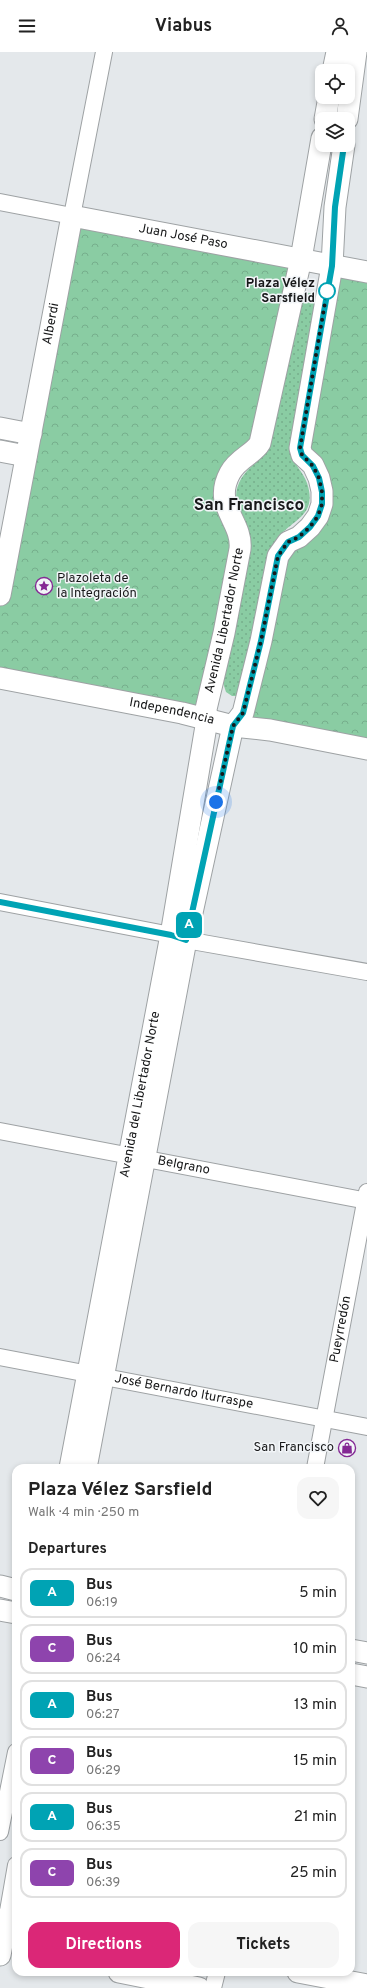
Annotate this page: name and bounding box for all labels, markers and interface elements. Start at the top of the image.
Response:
icon: menu [16,15,38,37]
text: Viabus [155,15,212,38]
icon: person [329,15,351,37]
map controls [315,64,355,152]
button: locate [315,64,355,104]
button: layers [315,112,355,152]
street label: Juan José Paso [137,221,229,253]
place label: Plaza Vélez Sarsfield [246,276,315,307]
marker: Plaza Vélez Sarsfield [318,282,336,300]
street label: Alberdi [40,302,63,346]
district label: San Francisco [194,495,304,517]
street label: Avenida Libertador Norte [202,547,248,695]
place label: Plazoleta de la Integración [57,571,137,602]
place icon: Plazoleta de la Integración [34,576,54,596]
street label: Independencia [128,695,216,729]
your location [206,792,226,812]
line badge: A [176,912,202,938]
text: A [184,916,194,933]
street label: Avenida del Libertador Norte [117,1010,164,1179]
street label: Belgrano [156,1153,211,1179]
street label: Pueyrredón [327,1295,355,1364]
street label: José Bernardo Iturraspe [113,1371,254,1413]
shop icon: San Francisco [337,1438,357,1458]
place label: San Francisco [254,1440,334,1456]
button: heart [297,1477,339,1519]
text: Plaza Vélez Sarsfield [28,1478,213,1502]
text: Walk · 4 min · 250 m [28,1505,139,1521]
text: Departures [28,1540,107,1559]
text: Bus [86,1576,113,1595]
text: A [47,1584,57,1601]
text: 5 min [299,1584,337,1603]
text: 06:19 [86,1595,118,1611]
text: Bus [86,1632,113,1651]
text: C [48,1640,56,1657]
text: 10 min [293,1640,337,1659]
text: 06:24 [86,1651,121,1667]
text: Bus [86,1688,113,1707]
text: A [47,1696,57,1713]
text: 13 min [294,1696,337,1715]
text: 06:27 [86,1707,120,1723]
text: Bus [86,1744,113,1763]
text: C [48,1752,56,1769]
text: 15 min [294,1752,337,1771]
text: 06:29 [86,1763,121,1779]
text: Bus [86,1800,113,1819]
text: A [47,1808,57,1825]
text: 21 min [294,1808,337,1827]
text: 06:35 [86,1819,121,1835]
text: Bus [86,1856,113,1875]
text: C [48,1864,56,1881]
text: 25 min [290,1864,337,1883]
text: 06:39 [86,1875,120,1891]
button: Directions [28,1922,180,1968]
button: Tickets [188,1922,339,1968]

